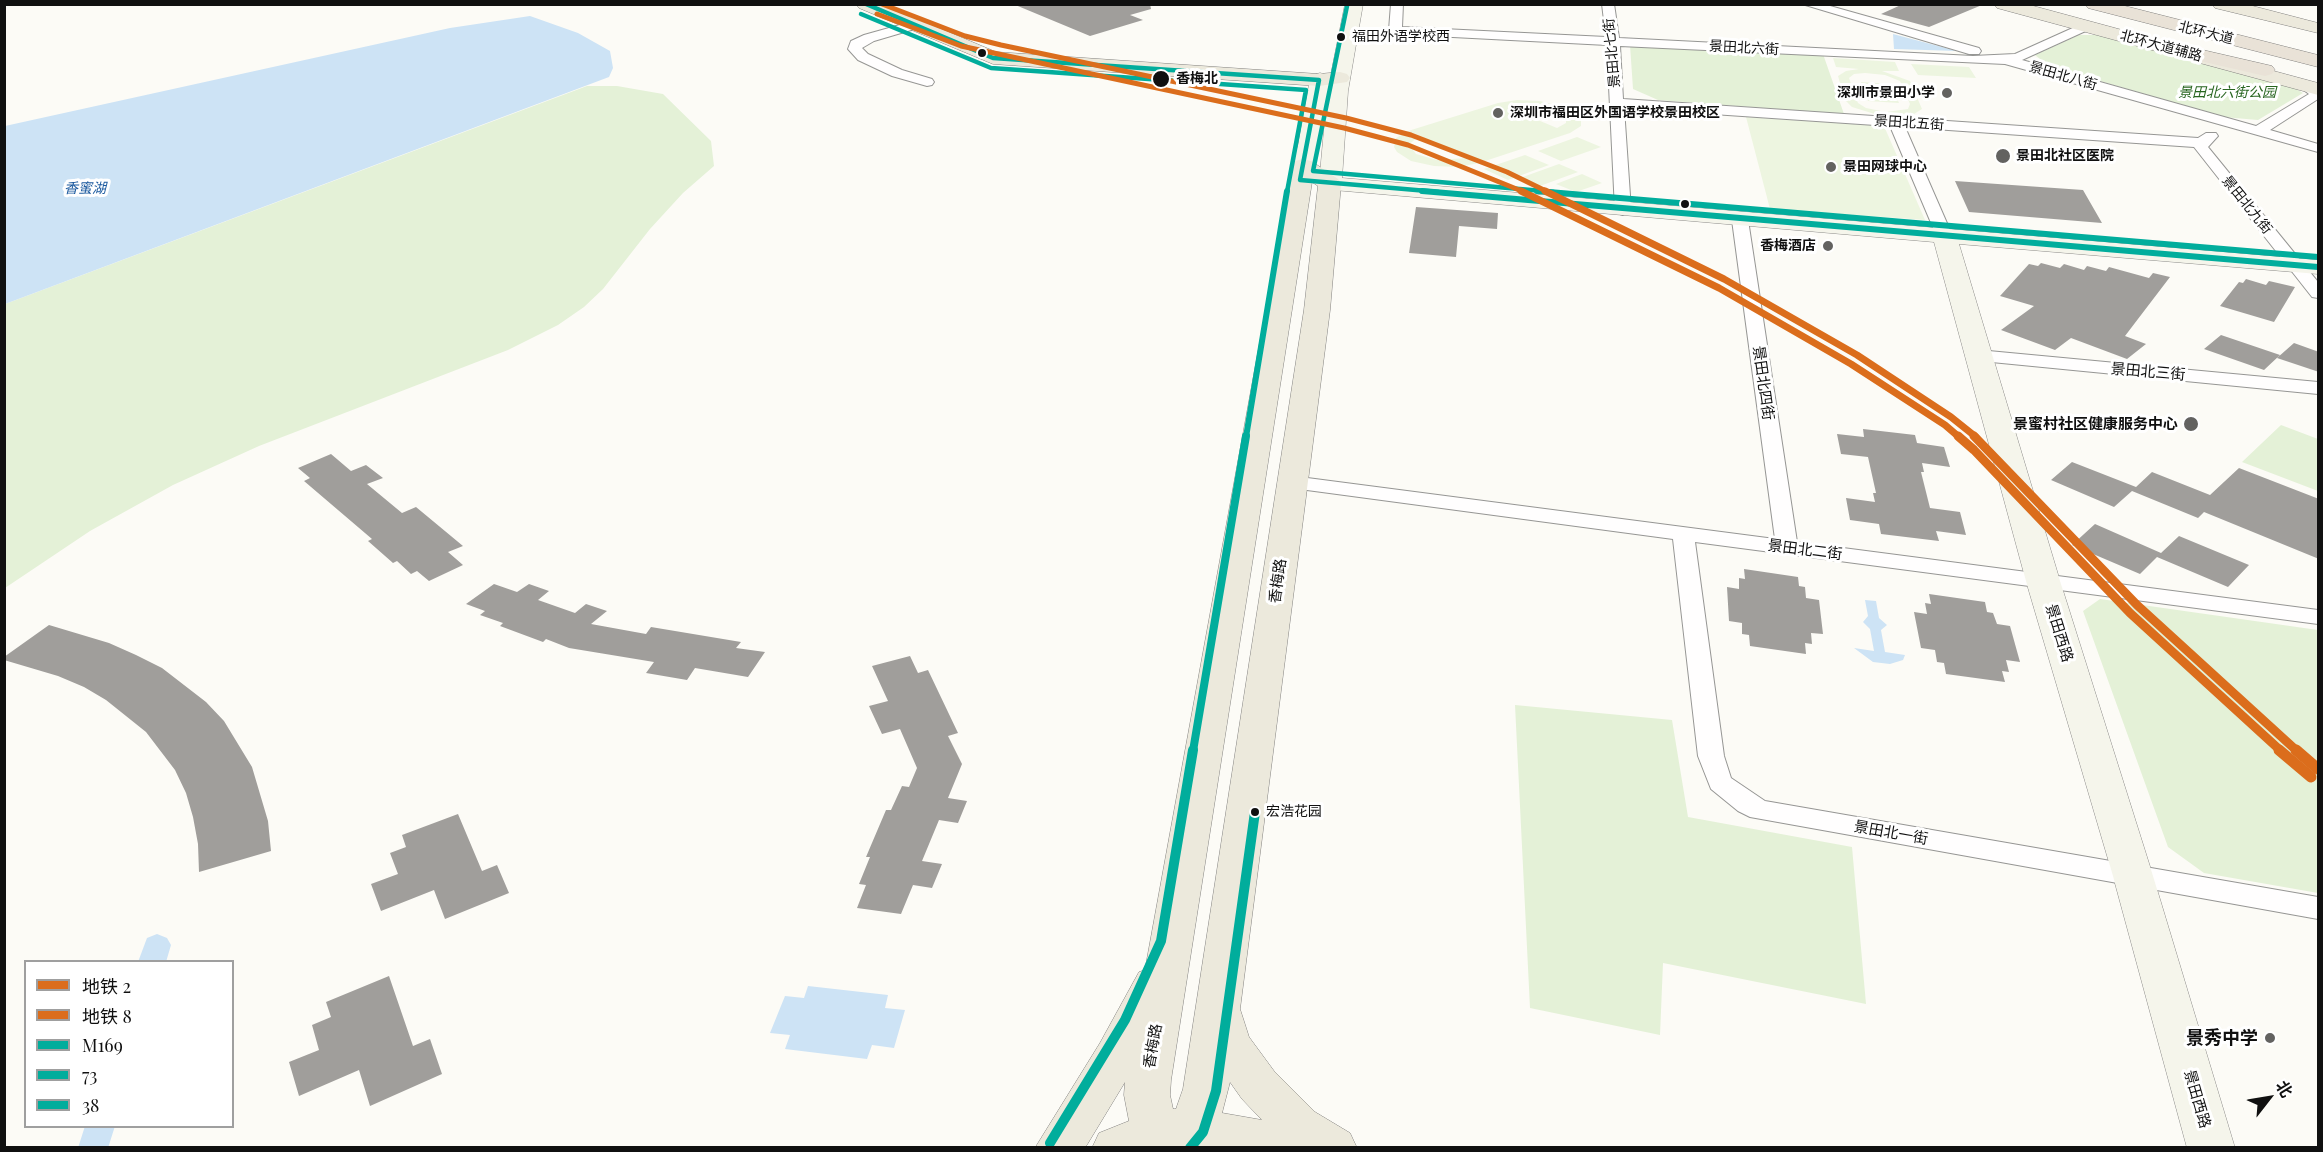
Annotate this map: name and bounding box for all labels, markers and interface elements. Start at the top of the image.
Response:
street label: 景田北七街 [1601,17,1623,89]
street label: 北环大道 [2177,18,2235,48]
street label: 北环大道辅路 [2118,27,2204,65]
place label: 福田外语学校西 [1352,29,1450,45]
marker: 福田外语学校西 [1335,31,1347,43]
street label: 景田北六街 [1709,38,1779,58]
unlabelled marker [976,47,988,59]
street label: 景田北八街 [2027,58,2099,94]
marker: 香梅北 [1151,69,1171,89]
place label: 香梅北 [1176,71,1218,87]
place label: 深圳市景田小学 [1837,85,1935,101]
park label: 景田北六街公园 [2178,85,2276,101]
marker: 深圳市景田小学 [1940,86,1954,100]
place label: 深圳市福田区外国语学校景田校区 [1510,105,1720,121]
marker: 深圳市福田区外国语学校景田校区 [1491,106,1505,120]
street label: 景田北五街 [1873,112,1945,134]
marker: 景田北社区医院 [1994,147,2012,165]
place label: 景田北社区医院 [2016,148,2114,164]
place label: 景田网球中心 [1843,159,1927,175]
marker: 景田网球中心 [1824,160,1838,174]
street label: 景田北九街 [2218,173,2276,237]
water label: 香蜜湖 [64,181,106,197]
unlabelled marker [1679,198,1691,210]
place label: 香梅酒店 [1760,238,1816,254]
marker: 香梅酒店 [1821,239,1835,253]
street label: 景田北四街 [1749,345,1777,421]
street label: 景田北三街 [2110,360,2186,384]
place label: 景蜜村社区健康服务中心 [2013,415,2178,433]
marker: 景蜜村社区健康服务中心 [2182,415,2200,433]
street label: 景田北二街 [1767,536,1843,564]
street label: 香梅路 [1266,557,1290,605]
street label: 景田西路 [2042,602,2076,664]
place label: 宏浩花园 [1266,804,1322,820]
marker: 宏浩花园 [1249,806,1261,818]
street label: 景田北一街 [1853,818,1929,848]
legend [24,960,234,1128]
text: 地铁 2 [82,974,131,998]
text: 地铁 8 [82,1004,132,1028]
street label: 香梅路 [1140,1022,1166,1070]
place label: 景秀中学 [2186,1027,2258,1049]
marker: 景秀中学 [2263,1031,2277,1045]
text: M169 [82,1033,123,1057]
text: 73 [82,1063,97,1087]
street label: 景田西路 [2180,1068,2214,1130]
north arrow [2239,1068,2299,1128]
text: 北 [2272,1076,2298,1101]
text: 38 [82,1093,99,1117]

